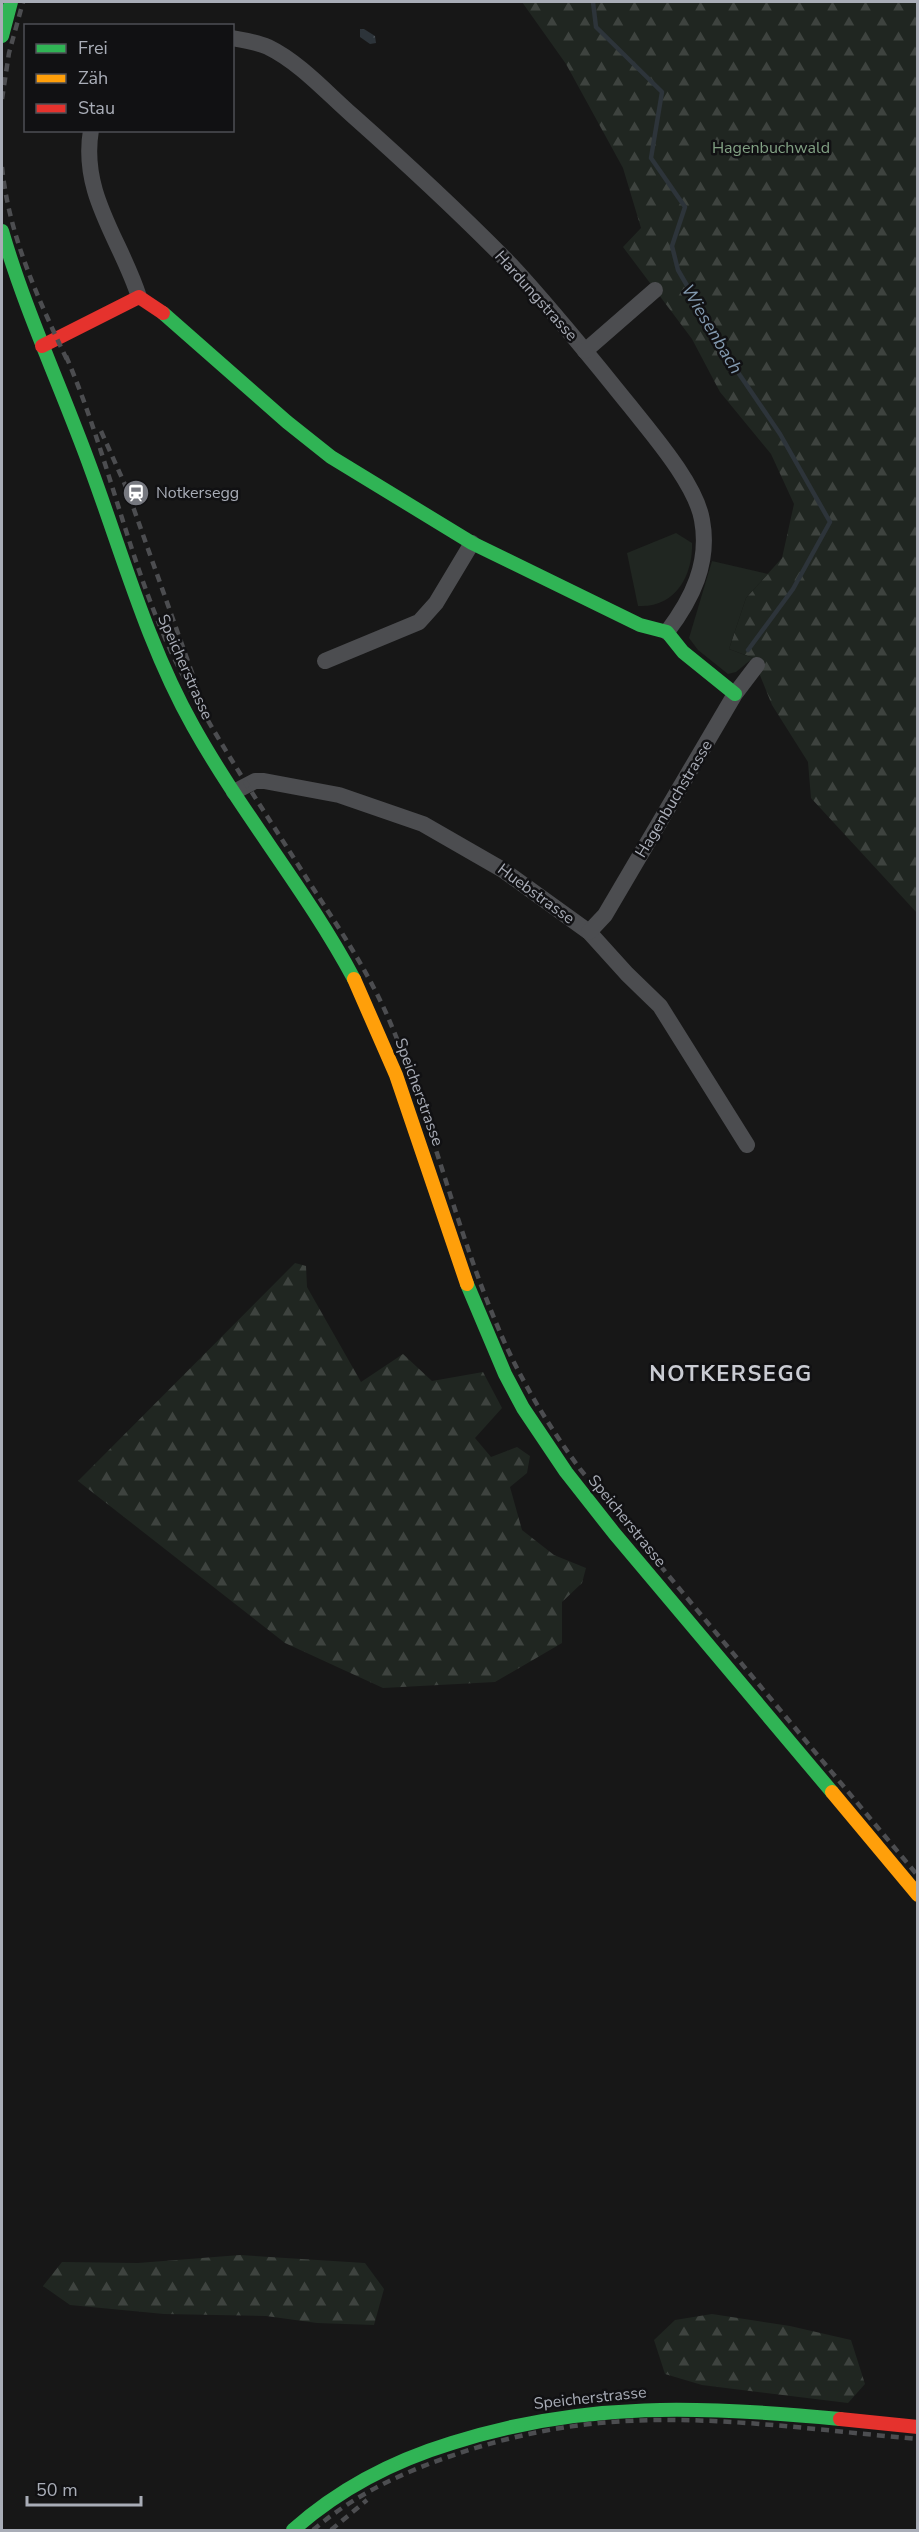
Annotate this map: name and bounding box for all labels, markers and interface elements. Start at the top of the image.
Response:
legend [24,24,234,132]
text: Frei [78,36,108,60]
text: Zäh [78,66,108,90]
text: Stau [78,96,115,120]
park label: Hagenbuchwald [712,137,830,159]
street label: Hardungstrasse [490,246,582,346]
water label: Wiesenbach [676,280,748,378]
station icon: Notkersegg [121,478,151,508]
place label: Notkersegg [156,482,239,504]
street label: Speicherstrasse [152,611,218,723]
street label: Hagenbuchstrasse [630,736,718,862]
street label: Huebstrasse [493,859,579,929]
street label: Speicherstrasse [389,1035,449,1149]
district label: NOTKERSEGG [649,1359,813,1389]
street label: Speicherstrasse [583,1470,671,1572]
street label: Speicherstrasse [533,2381,647,2415]
scale bar [27,2469,141,2507]
text: 50 m [36,2478,78,2502]

